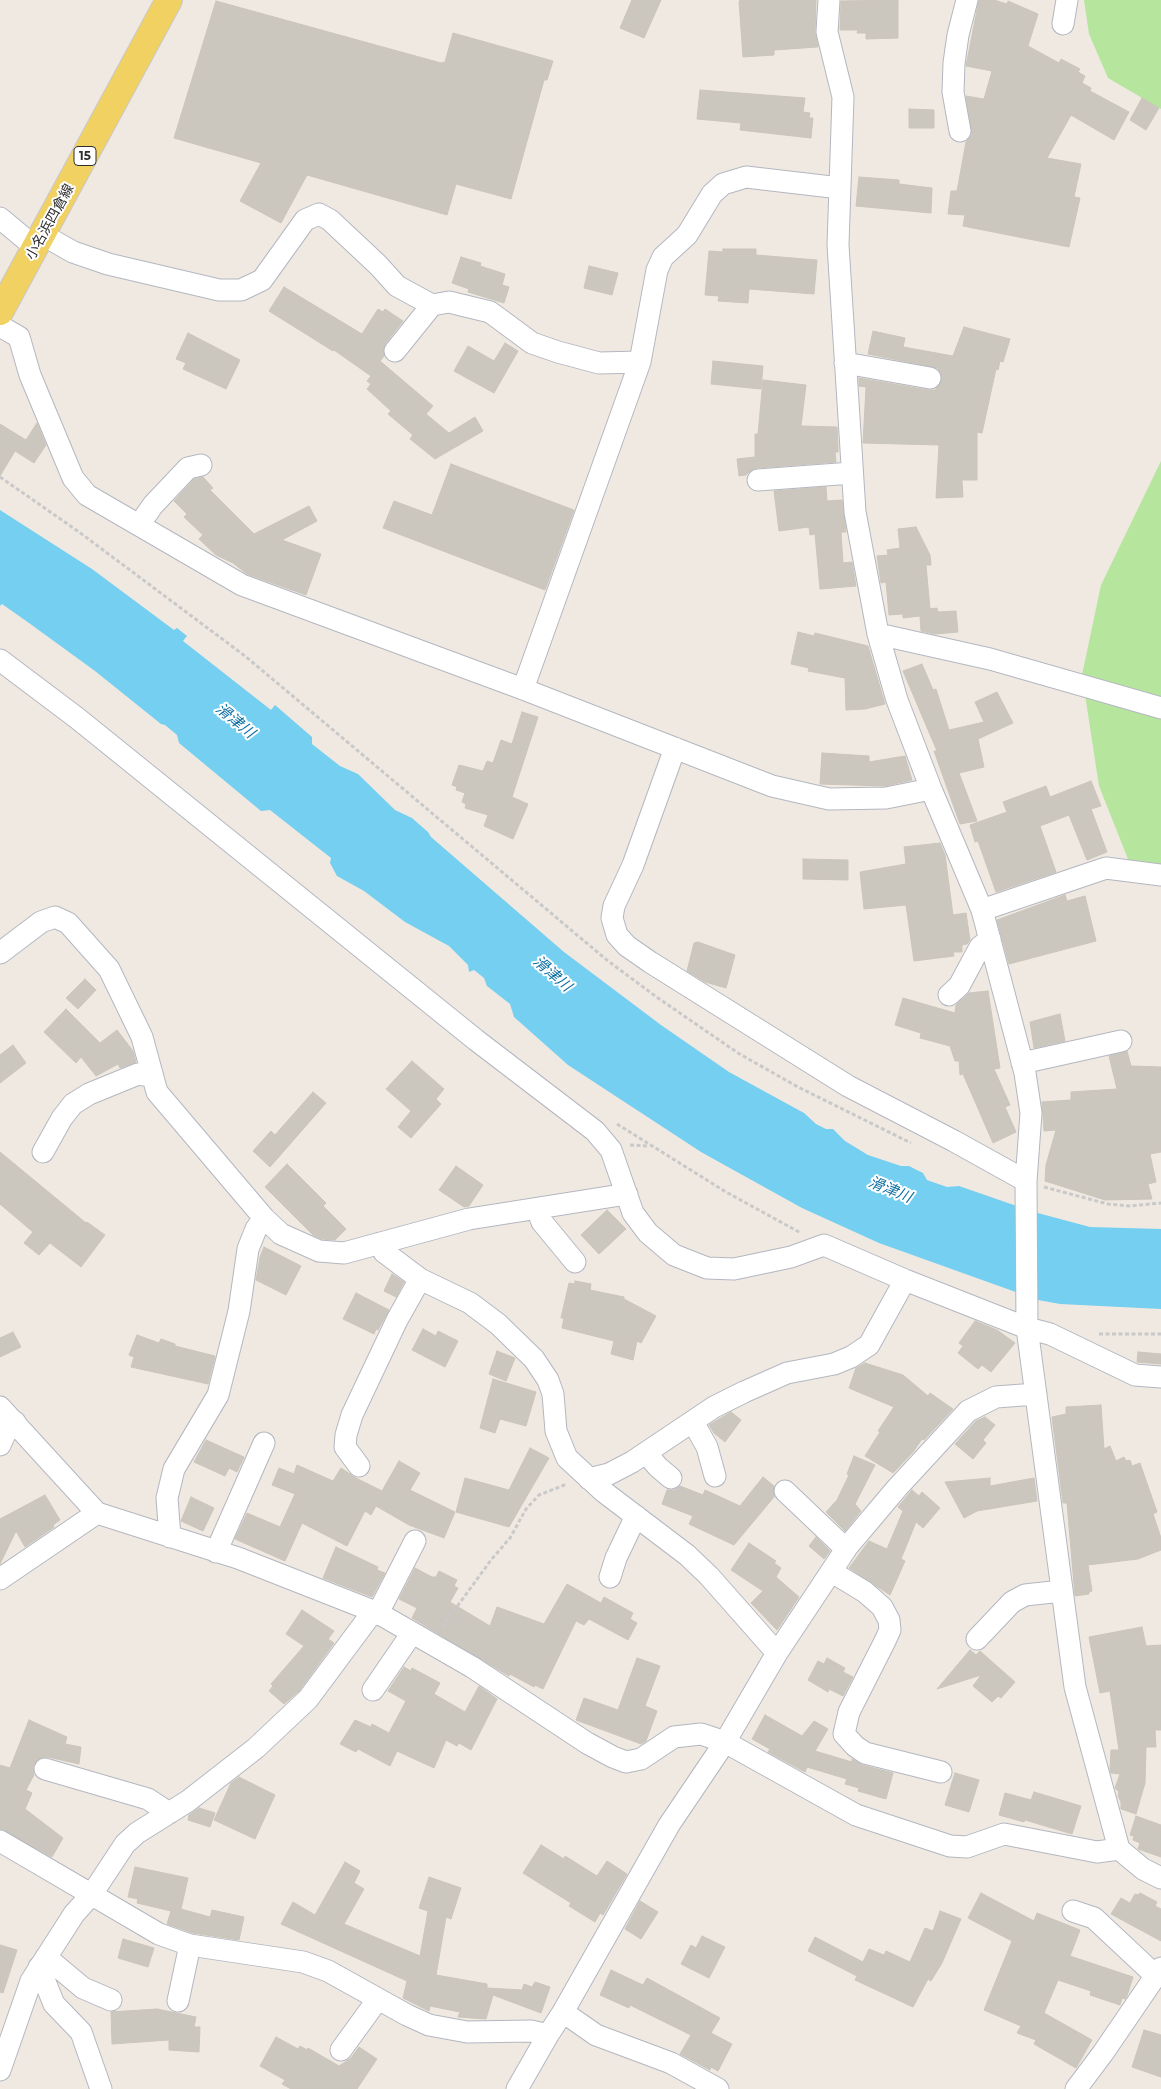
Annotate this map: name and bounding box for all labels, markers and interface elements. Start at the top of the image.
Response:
road number: 15 [74,146,96,166]
street label: 小名浜四倉線 [22,181,78,263]
water label: 滑津川 [212,700,258,742]
water label: 滑津川 [529,952,575,996]
water label: 滑津川 [866,1173,914,1207]

